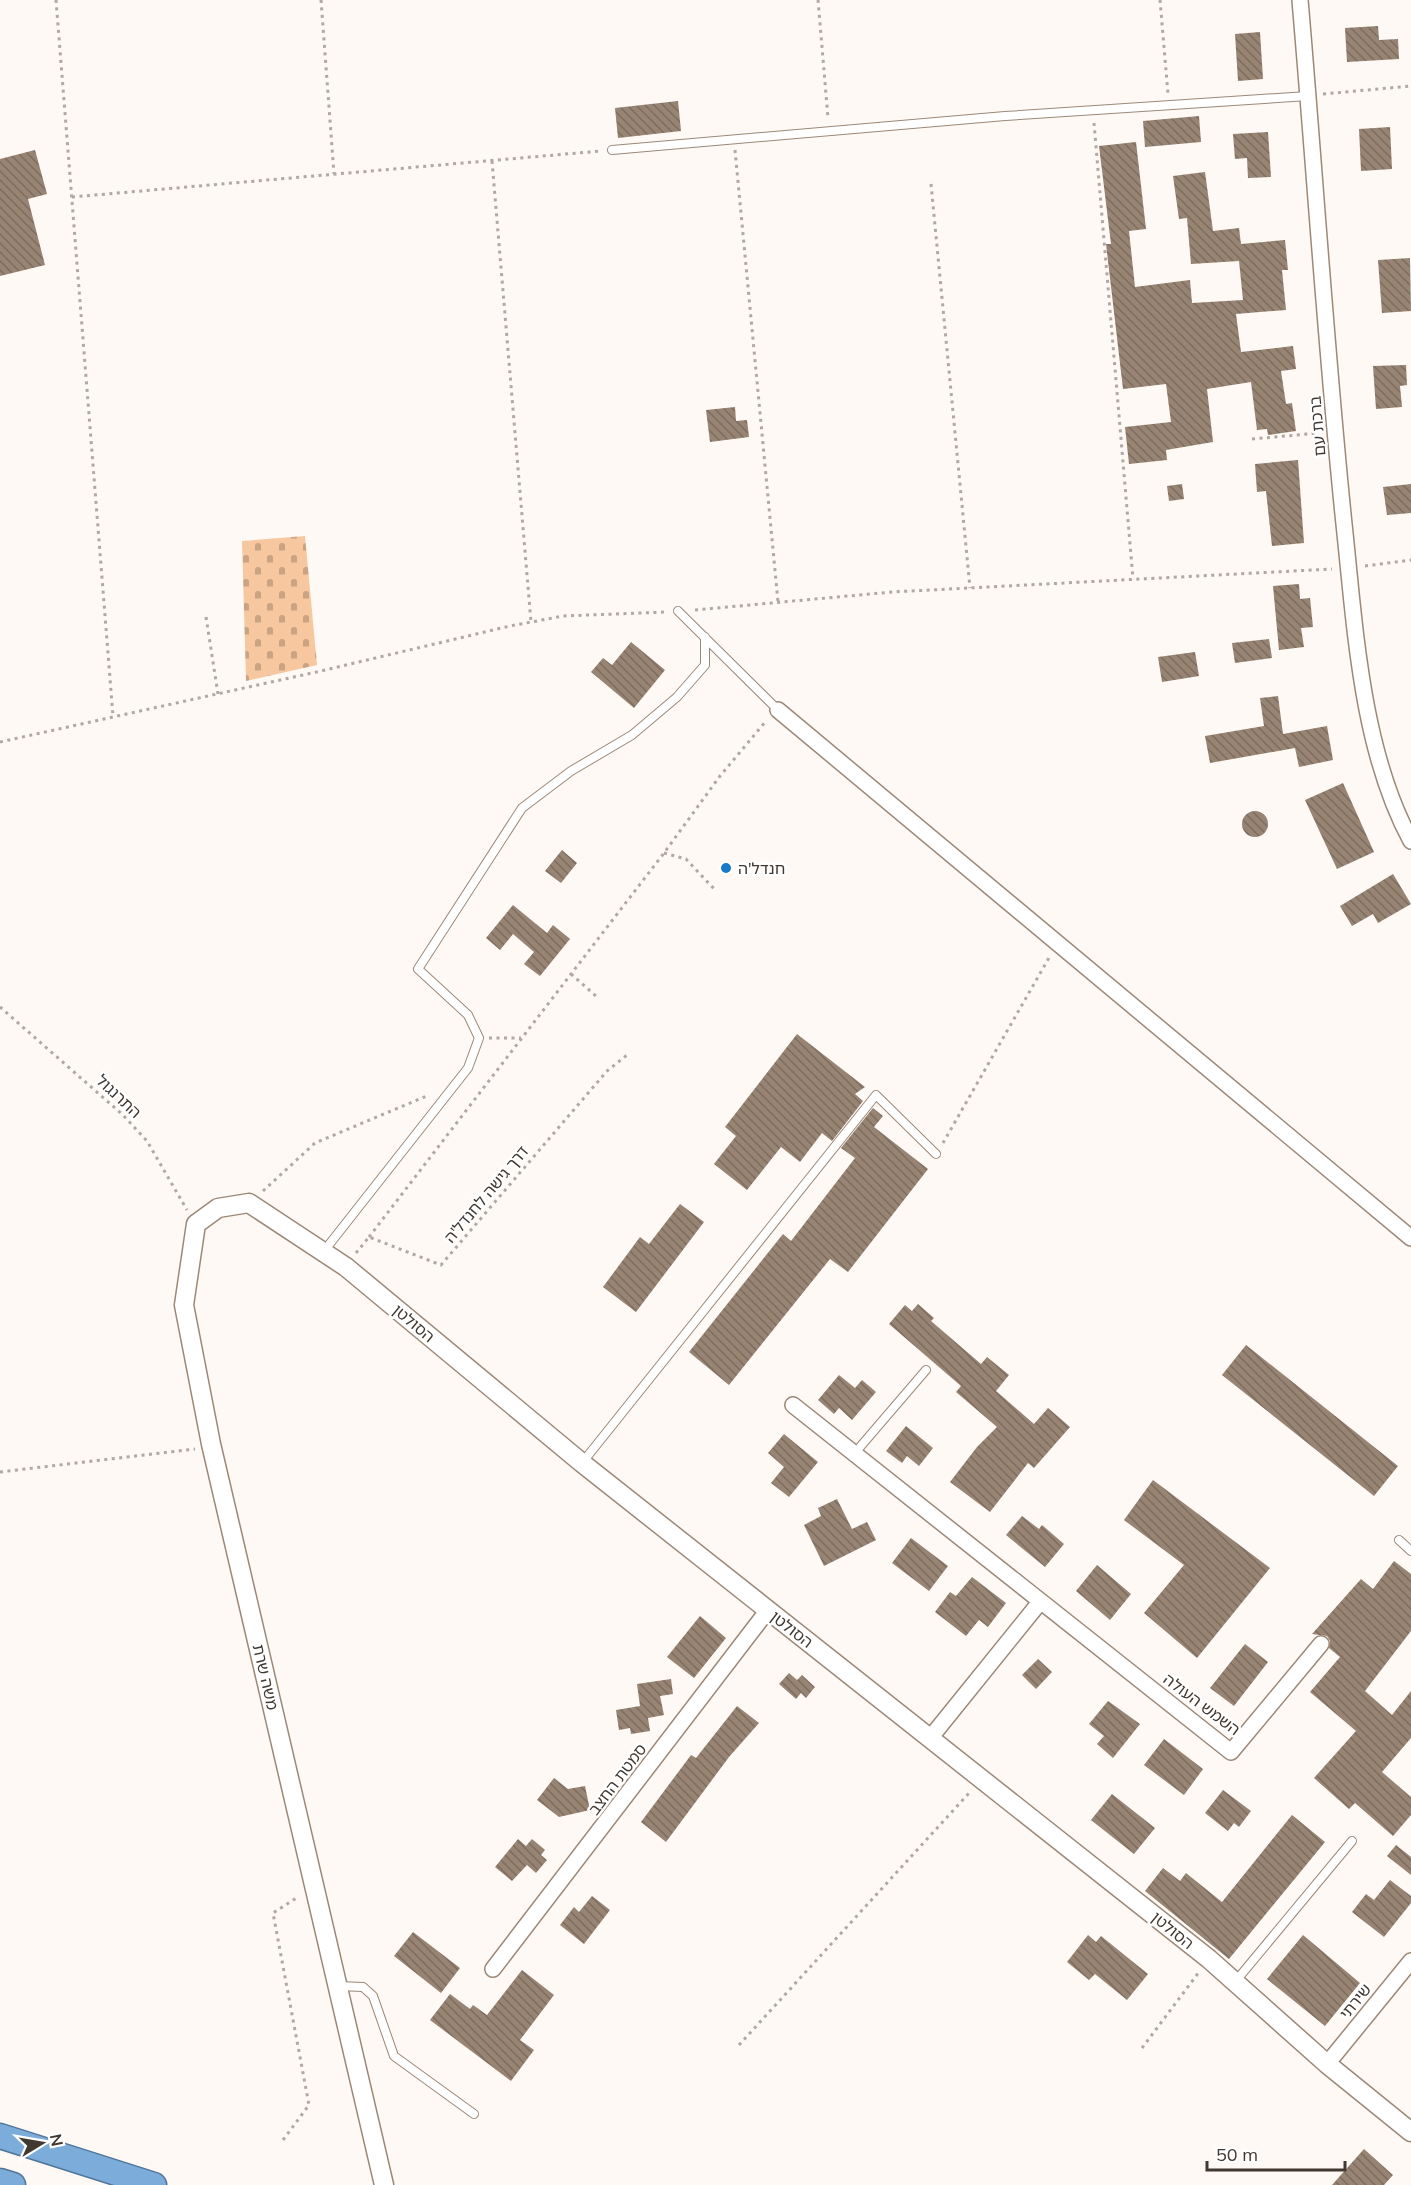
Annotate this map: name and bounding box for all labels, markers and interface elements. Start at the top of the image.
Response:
street label: ברכת עם [1304,395,1330,457]
place label: חנדל'ה [738,858,785,878]
marker: חנדל'ה [719,861,733,875]
street label: התרנגול [92,1070,146,1122]
street label: דרך גישה לחנדל'ה [440,1141,533,1247]
street label: הסולטן [389,1300,439,1346]
street label: הסולטן [767,1606,817,1652]
street label: משה שרת [249,1642,283,1712]
street label: השמש העולה [1160,1669,1244,1739]
street label: סמטת החצב [584,1739,650,1819]
street label: הסולטן [1148,1907,1198,1953]
street label: שירתי [1335,1979,1375,2023]
north arrow [12,2113,72,2173]
text: N [46,2132,68,2148]
scale bar [1207,2134,1345,2172]
text: 50 m [1216,2143,1258,2166]

